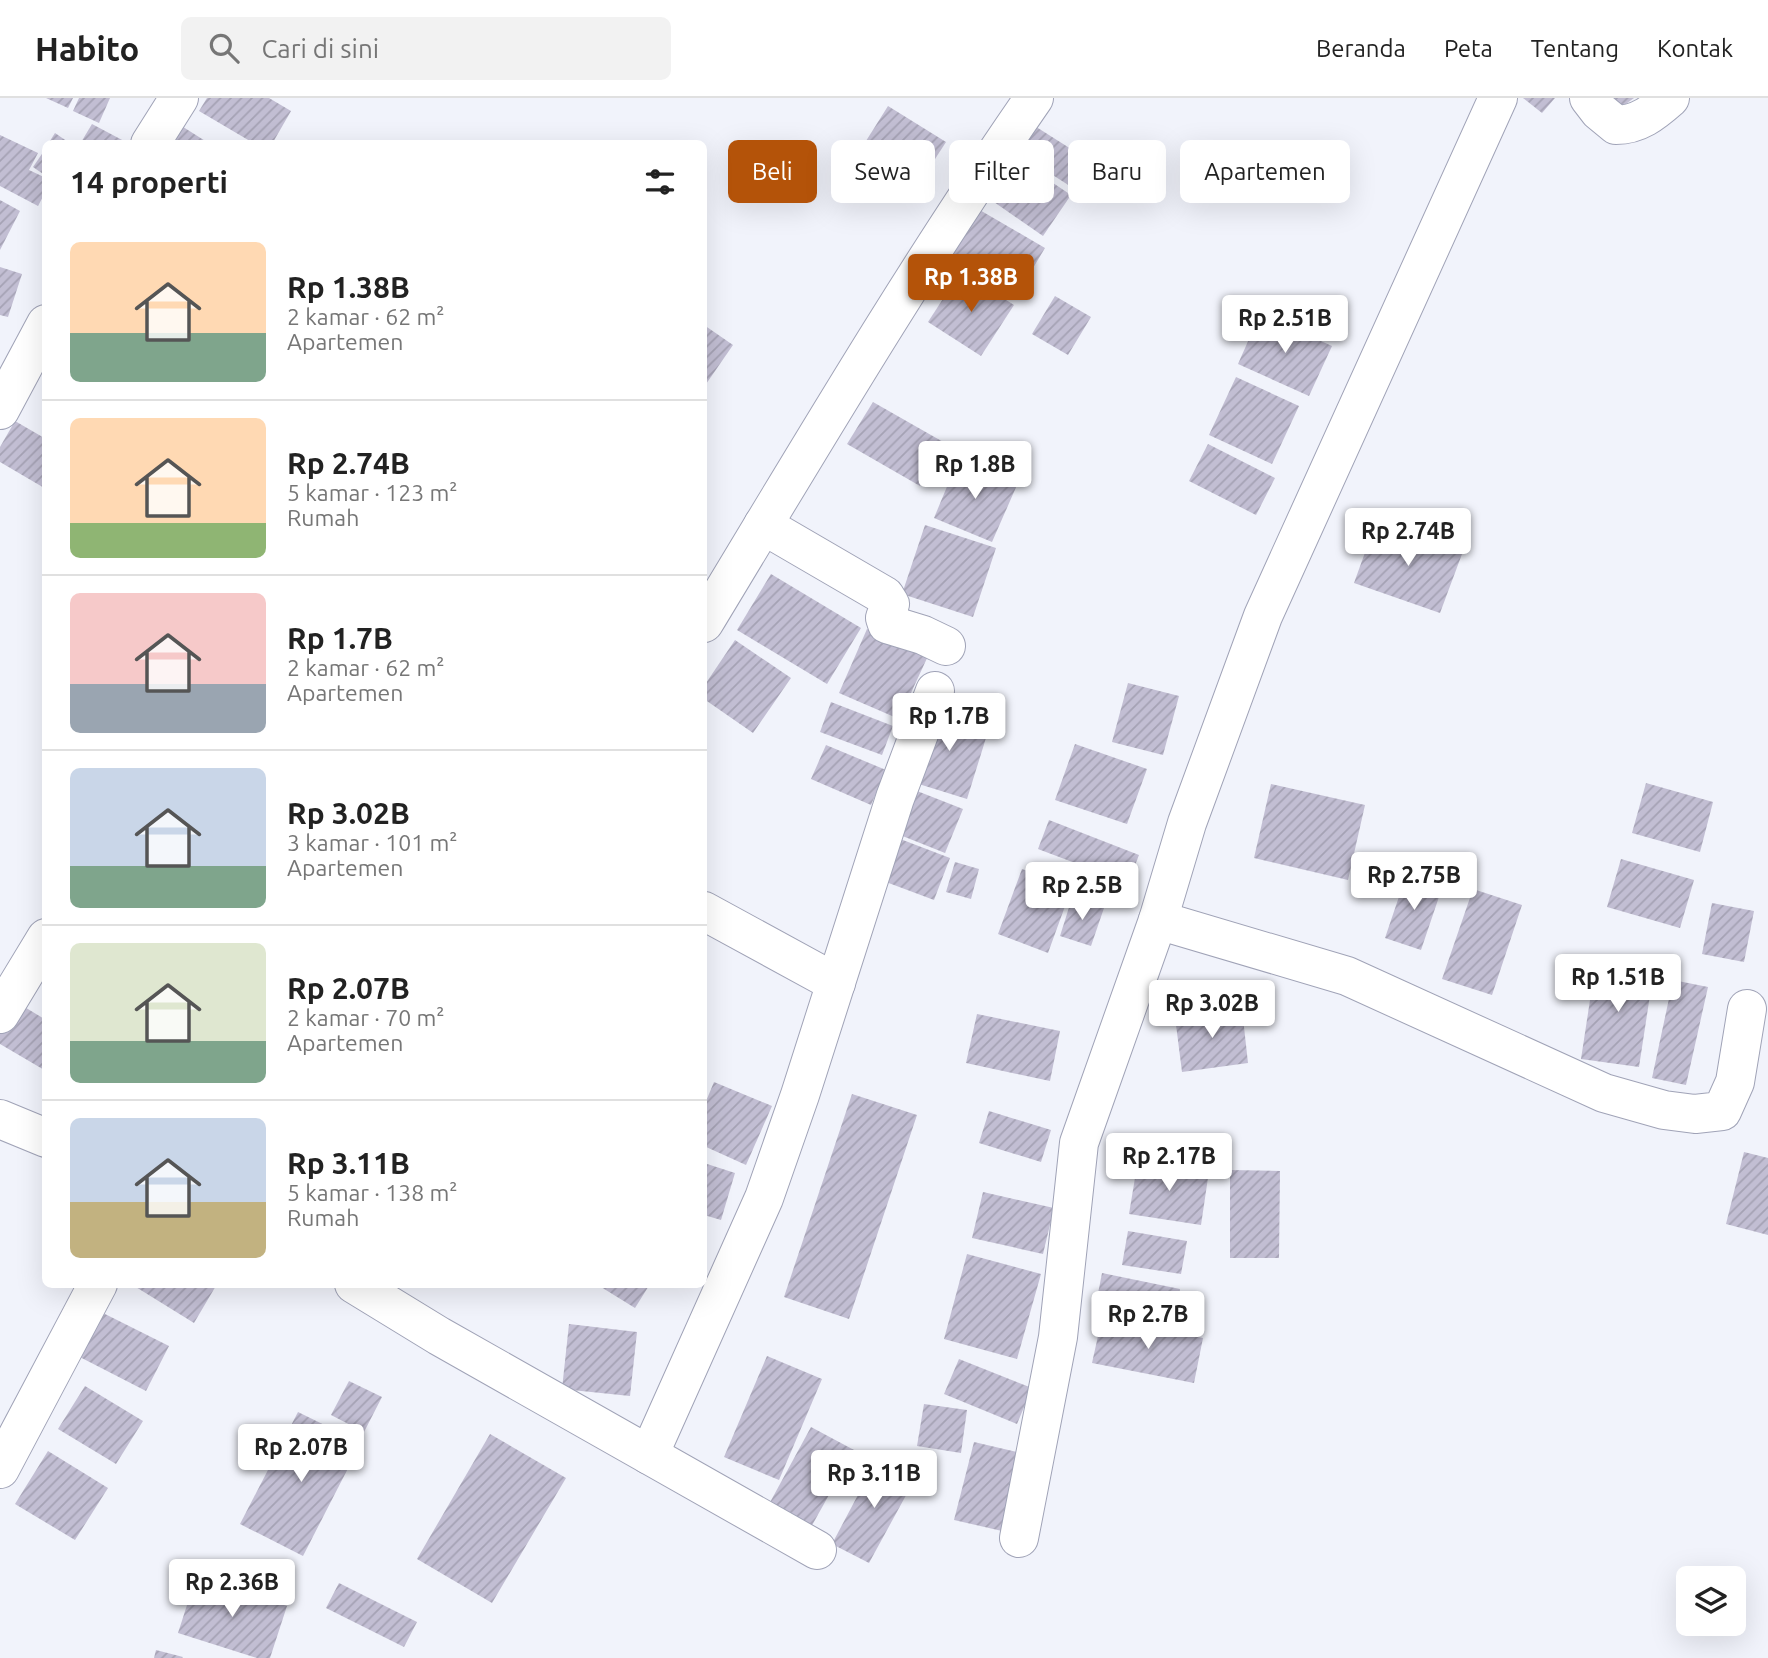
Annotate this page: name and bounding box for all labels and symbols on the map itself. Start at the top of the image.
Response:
pin: Rp 1.38B [899,254,1043,314]
pin: Rp 2.51B [1213,296,1357,355]
pin: Rp 1.8B [910,442,1040,501]
pin: Rp 2.74B [1336,508,1480,568]
pin: Rp 1.7B [884,694,1014,753]
pin: Rp 2.75B [1342,852,1486,912]
pin: Rp 2.5B [1017,862,1147,922]
pin: Rp 1.51B [1546,954,1690,1014]
pin: Rp 3.02B [1140,981,1284,1040]
pin: Rp 2.17B [1097,1134,1241,1193]
pin: Rp 2.7B [1083,1292,1213,1351]
pin: Rp 2.07B [229,1424,373,1484]
pin: Rp 3.11B [802,1450,946,1510]
pin: Rp 2.36B [160,1560,304,1619]

